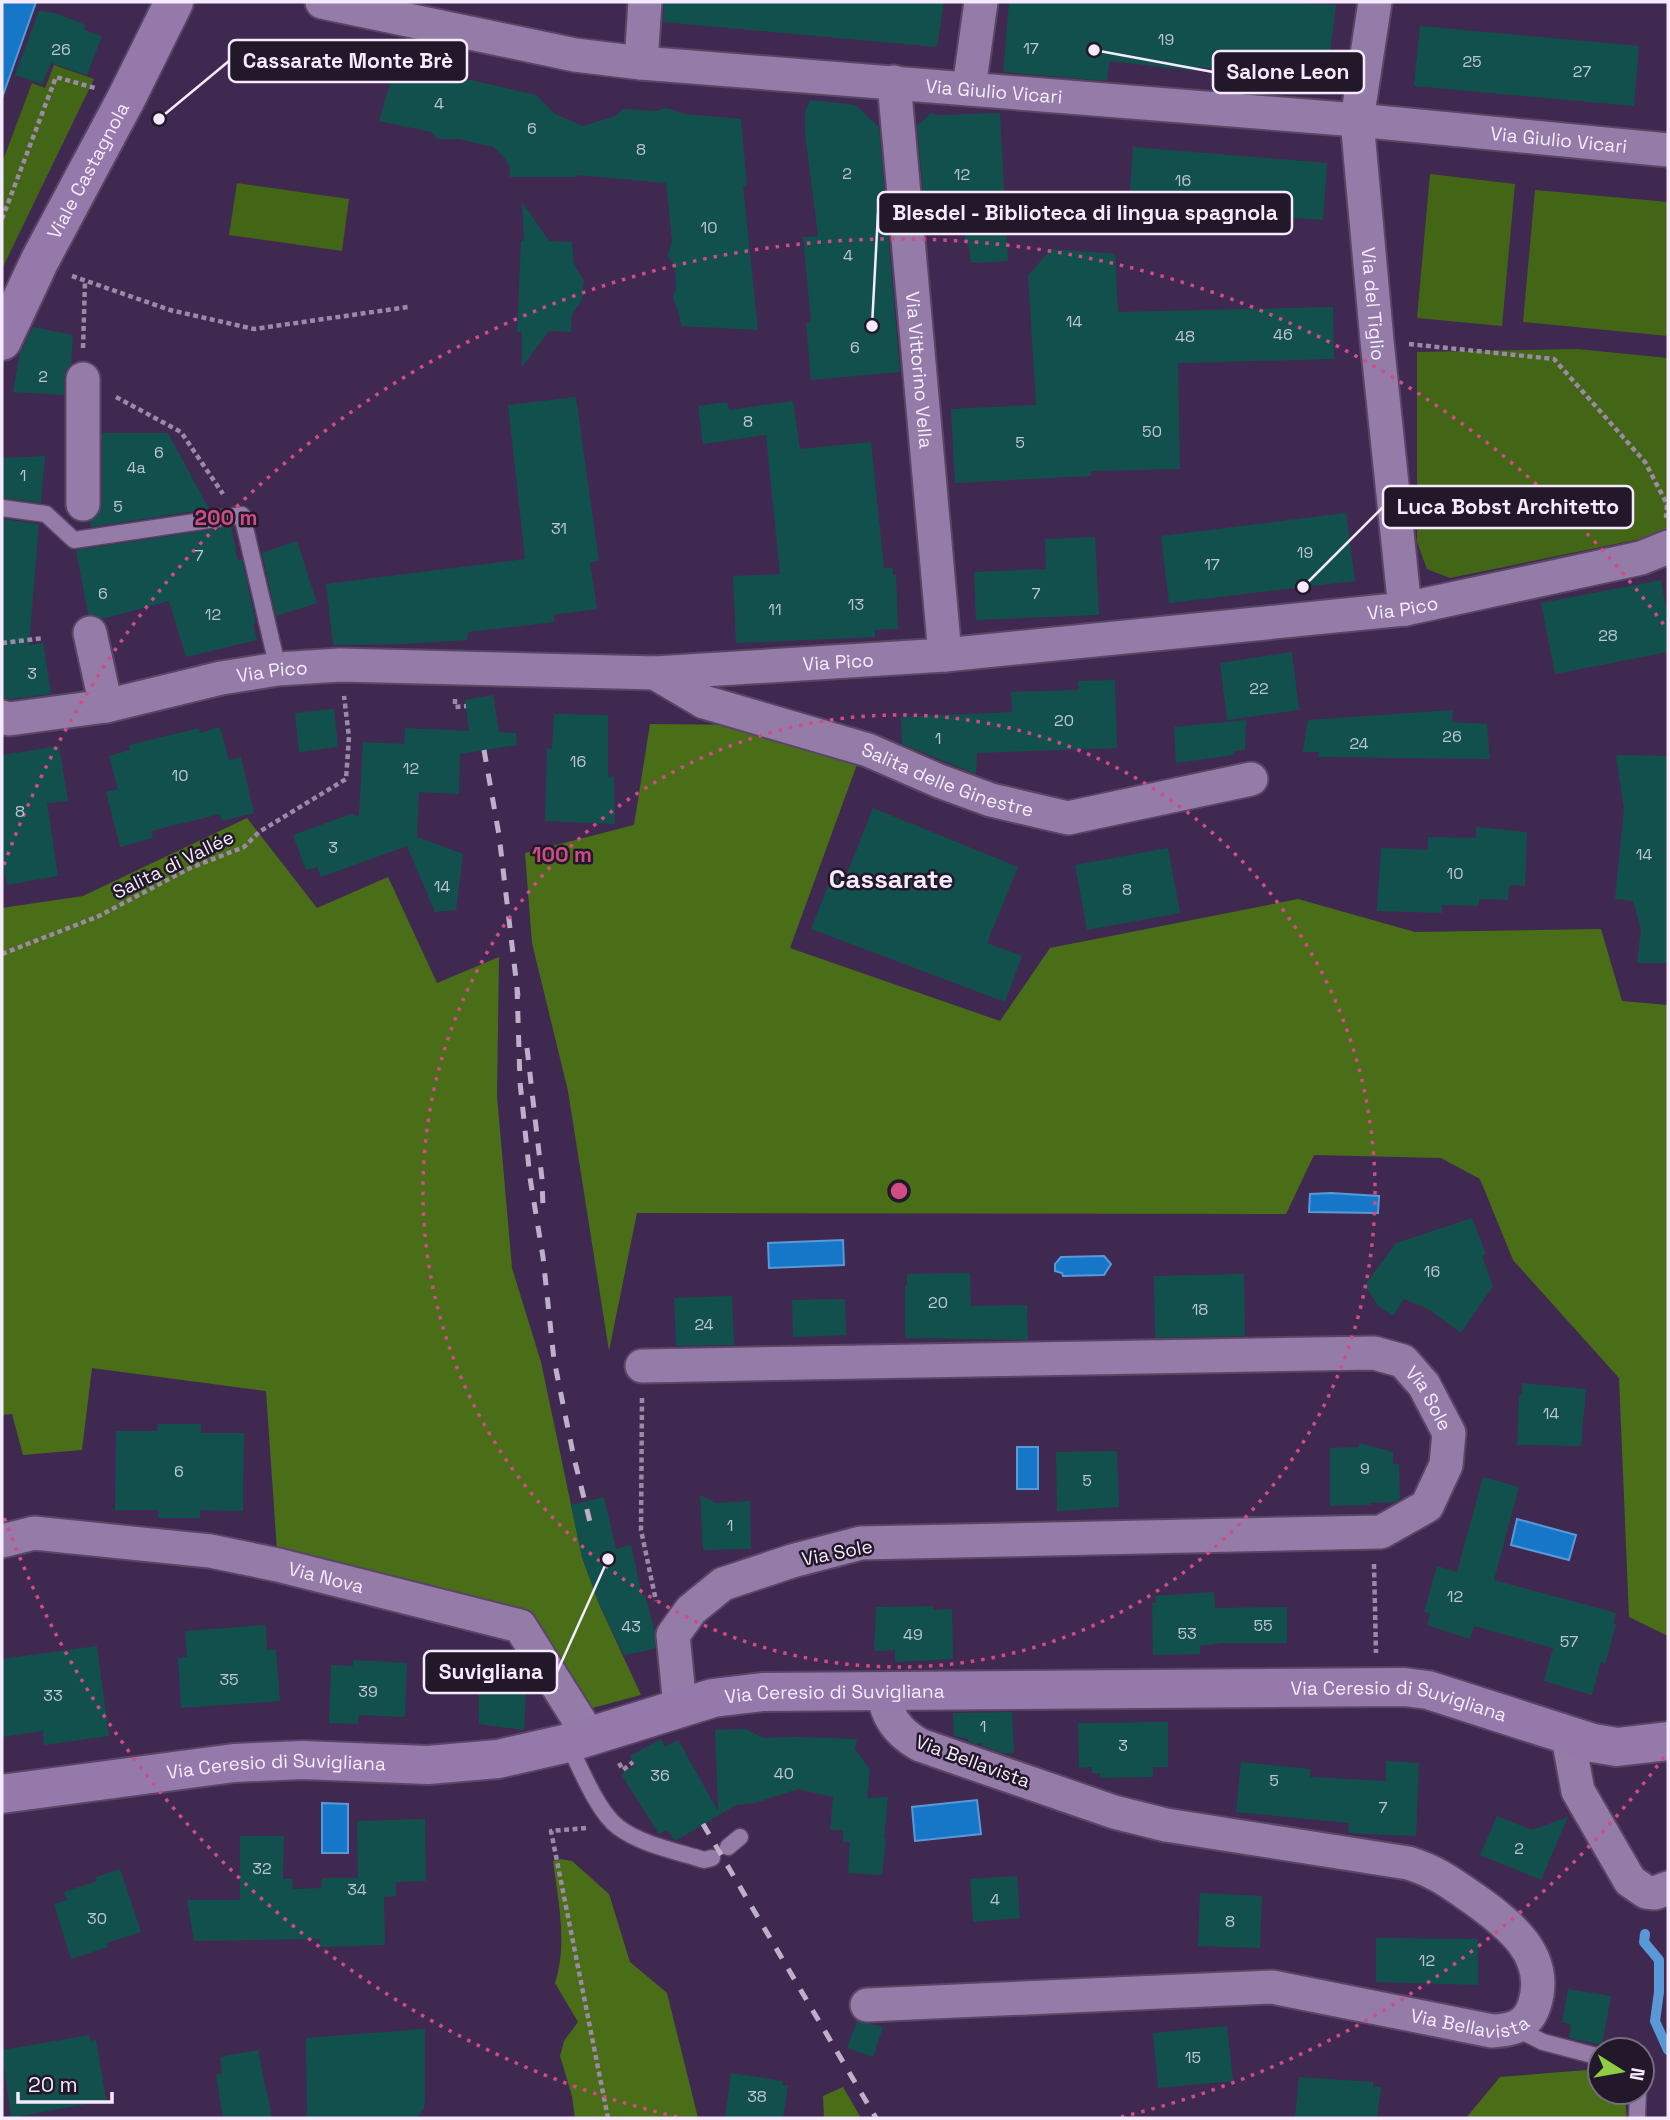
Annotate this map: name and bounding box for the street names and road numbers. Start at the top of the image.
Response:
street label: Via Giulio Vicari [924,74,1063,110]
street label: Viale Castagnola [42,98,135,243]
street label: Via Giulio Vicari [1489,121,1628,159]
street label: Via del Tiglio [1356,246,1391,362]
street label: Via Vittorino Vella [900,290,939,450]
street label: Via Pico [1366,590,1440,626]
street label: Via Pico [802,647,875,677]
street label: Via Pico [235,655,308,688]
street label: Salita delle Ginestre [859,737,1036,823]
street label: Salita di Vallée [109,824,238,905]
street label: Via Sole [1400,1361,1458,1435]
street label: Via Sole [800,1533,875,1572]
street label: Via Nova [286,1556,367,1599]
street label: Via Ceresio di Suvigliana [1290,1675,1510,1728]
street label: Via Ceresio di Suvigliana [723,1679,945,1709]
street label: Via Bellavista [912,1729,1034,1794]
street label: Via Ceresio di Suvigliana [165,1748,386,1785]
street label: Via Bellavista [1408,2003,1535,2044]

